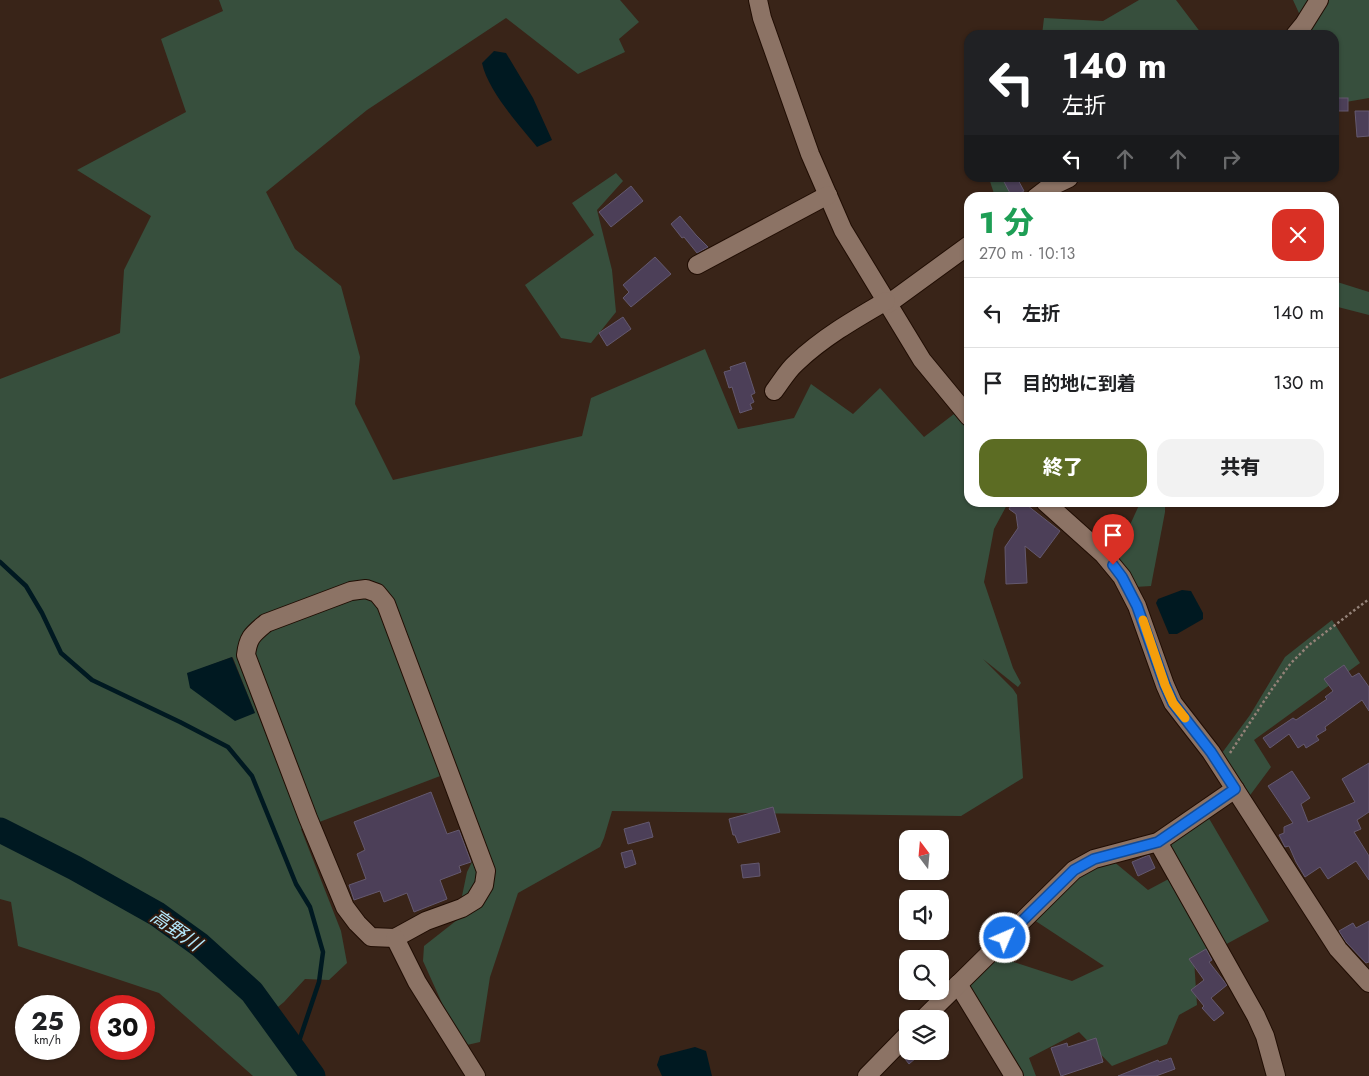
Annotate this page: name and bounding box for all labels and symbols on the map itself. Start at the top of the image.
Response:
pin [1092,514,1134,565]
north arrow [899,830,949,880]
water label: 高野川 [145,903,209,959]
position arrow [978,911,1030,963]
speed limit sign: 30 [90,995,155,1060]

